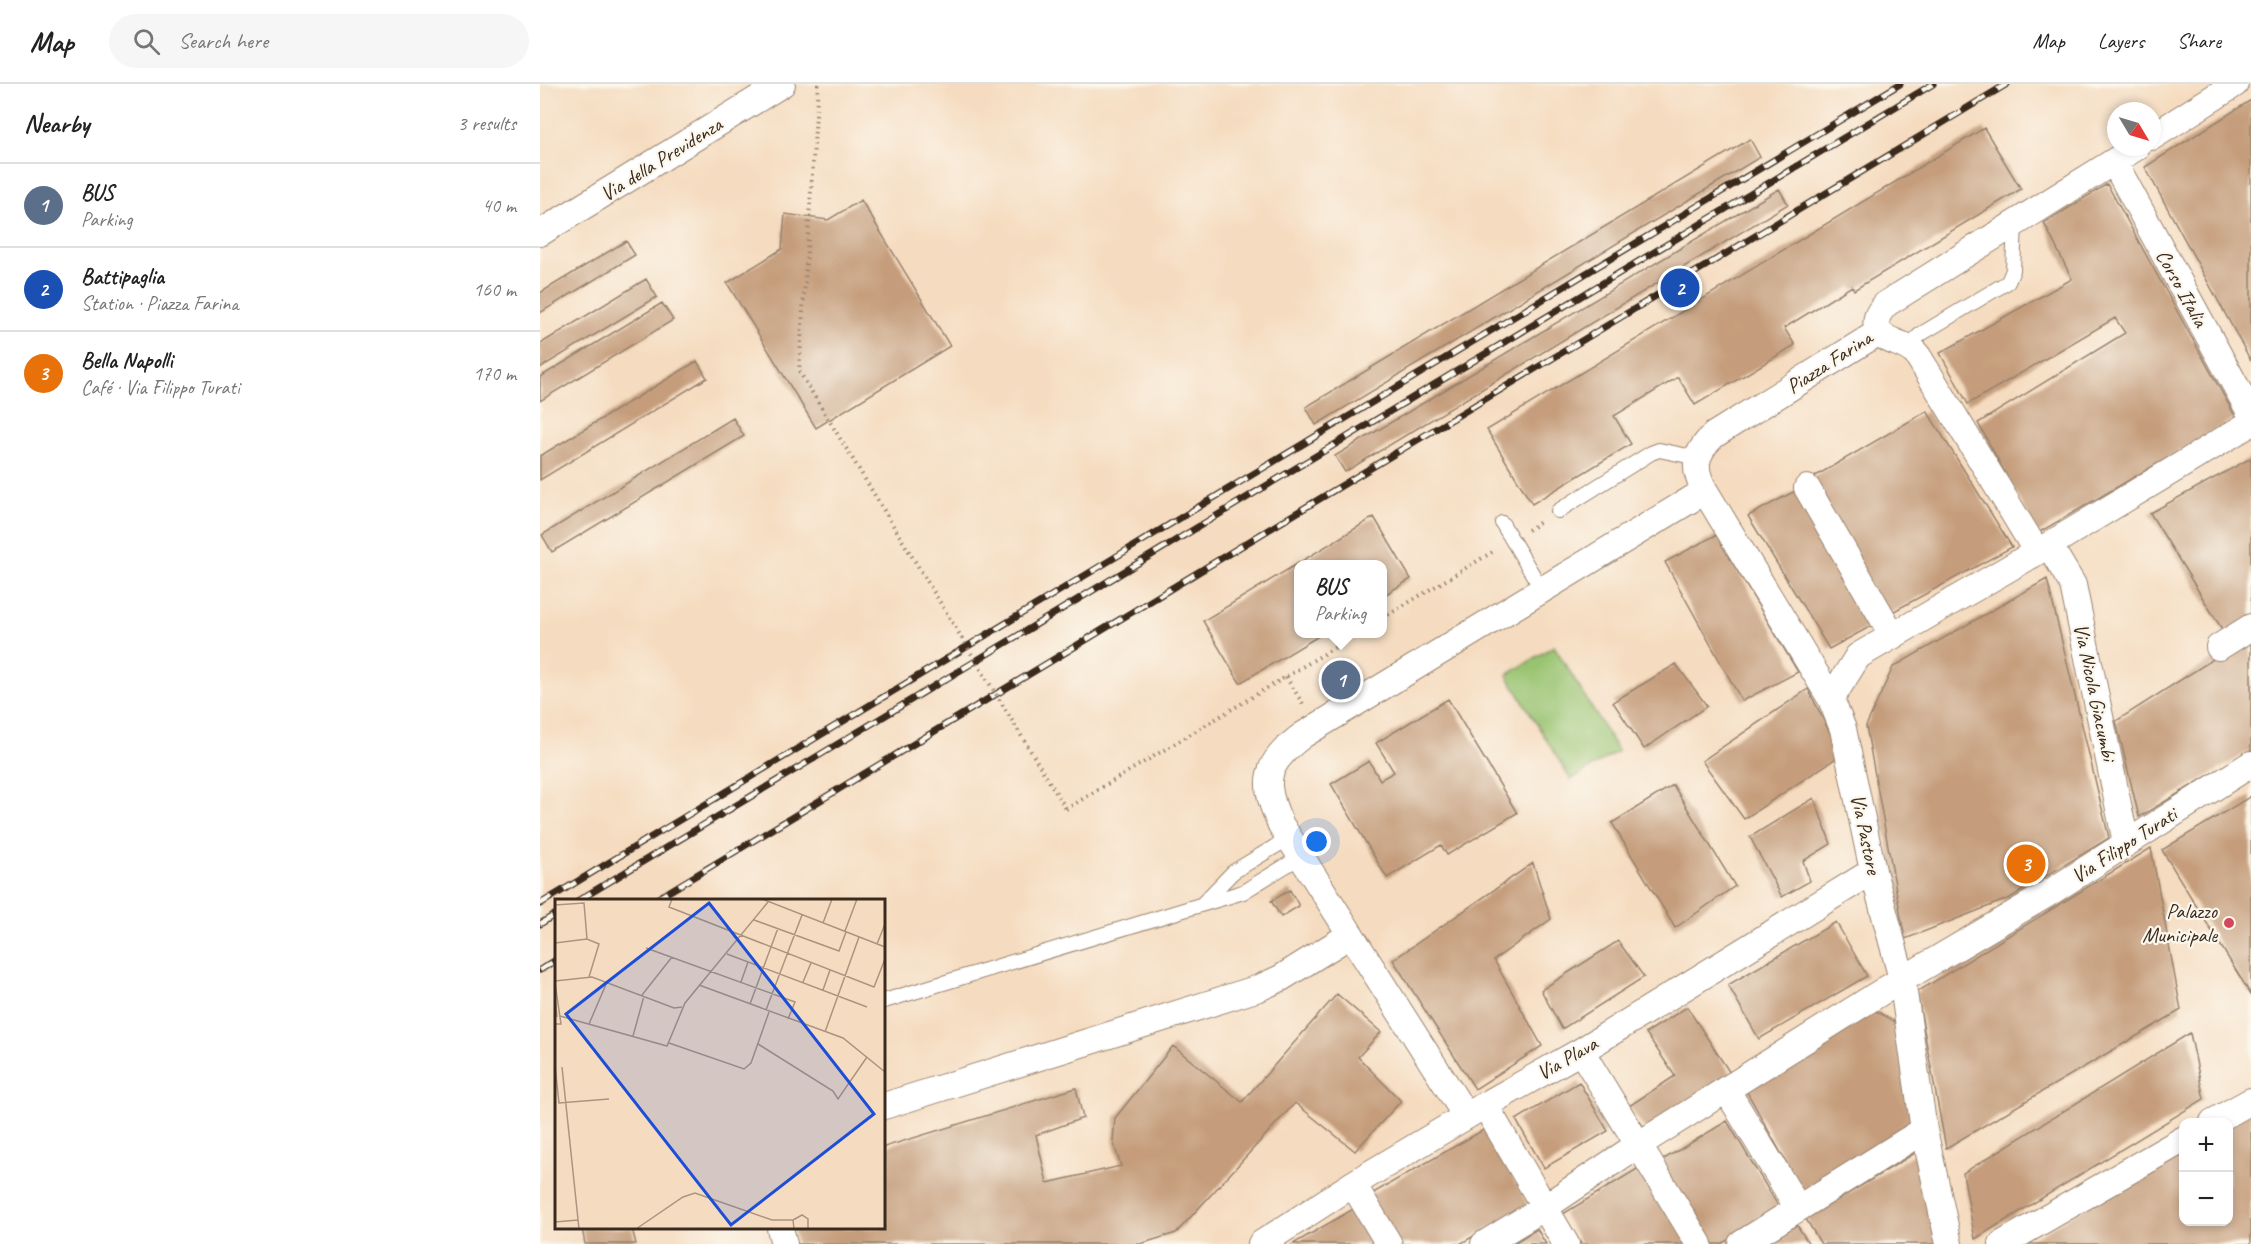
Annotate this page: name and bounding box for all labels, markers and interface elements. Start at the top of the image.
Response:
search box [109,14,529,68]
text: Map [30,24,73,59]
icon: search [130,25,163,58]
text: Search here [178,27,268,55]
text: Map [2032,28,2065,54]
text: Layers [2098,28,2144,54]
text: Share [2177,28,2221,54]
north arrow [2107,102,2161,156]
text: Nearby [24,107,89,140]
street label: Via della Previdenza [595,110,728,207]
text: 3 results [457,111,516,136]
text: BUS [81,179,114,207]
text: 1 [39,193,48,218]
text: 40 m [482,193,516,218]
text: Parking [81,207,133,232]
street label: Corso Italia [2150,245,2215,333]
text: Battipaglia [81,263,164,291]
pin: 2 [1660,266,1700,310]
text: 2 [39,277,48,302]
text: 160 m [473,277,516,302]
text: Station · Piazza Farina [81,291,239,316]
street label: Piazza Farina [1781,323,1879,399]
text: Bella Napolli [81,347,173,375]
text: 3 [39,361,48,386]
text: 170 m [473,361,516,386]
text: Café · Via Filippo Turati [81,375,240,400]
popup [1294,560,1387,638]
text: BUS [1315,573,1347,601]
text: Parking [1315,601,1366,626]
street label: Via Nicola Giacumbi [2068,621,2123,766]
pin: 1 [1322,658,1360,702]
street label: Via Pastore [1845,792,1887,878]
street label: Via Filippo Turati [2066,800,2184,889]
your location [1302,827,1331,856]
pin: 3 [2006,842,2046,886]
place label: Palazzo Municipale [2142,898,2219,948]
inset map [555,899,885,1229]
marker: Palazzo Municipale [2222,916,2236,930]
street label: Via Plava [1532,1029,1604,1086]
map controls [2179,1118,2233,1226]
button: + [2179,1118,2233,1172]
button: − [2179,1172,2233,1226]

